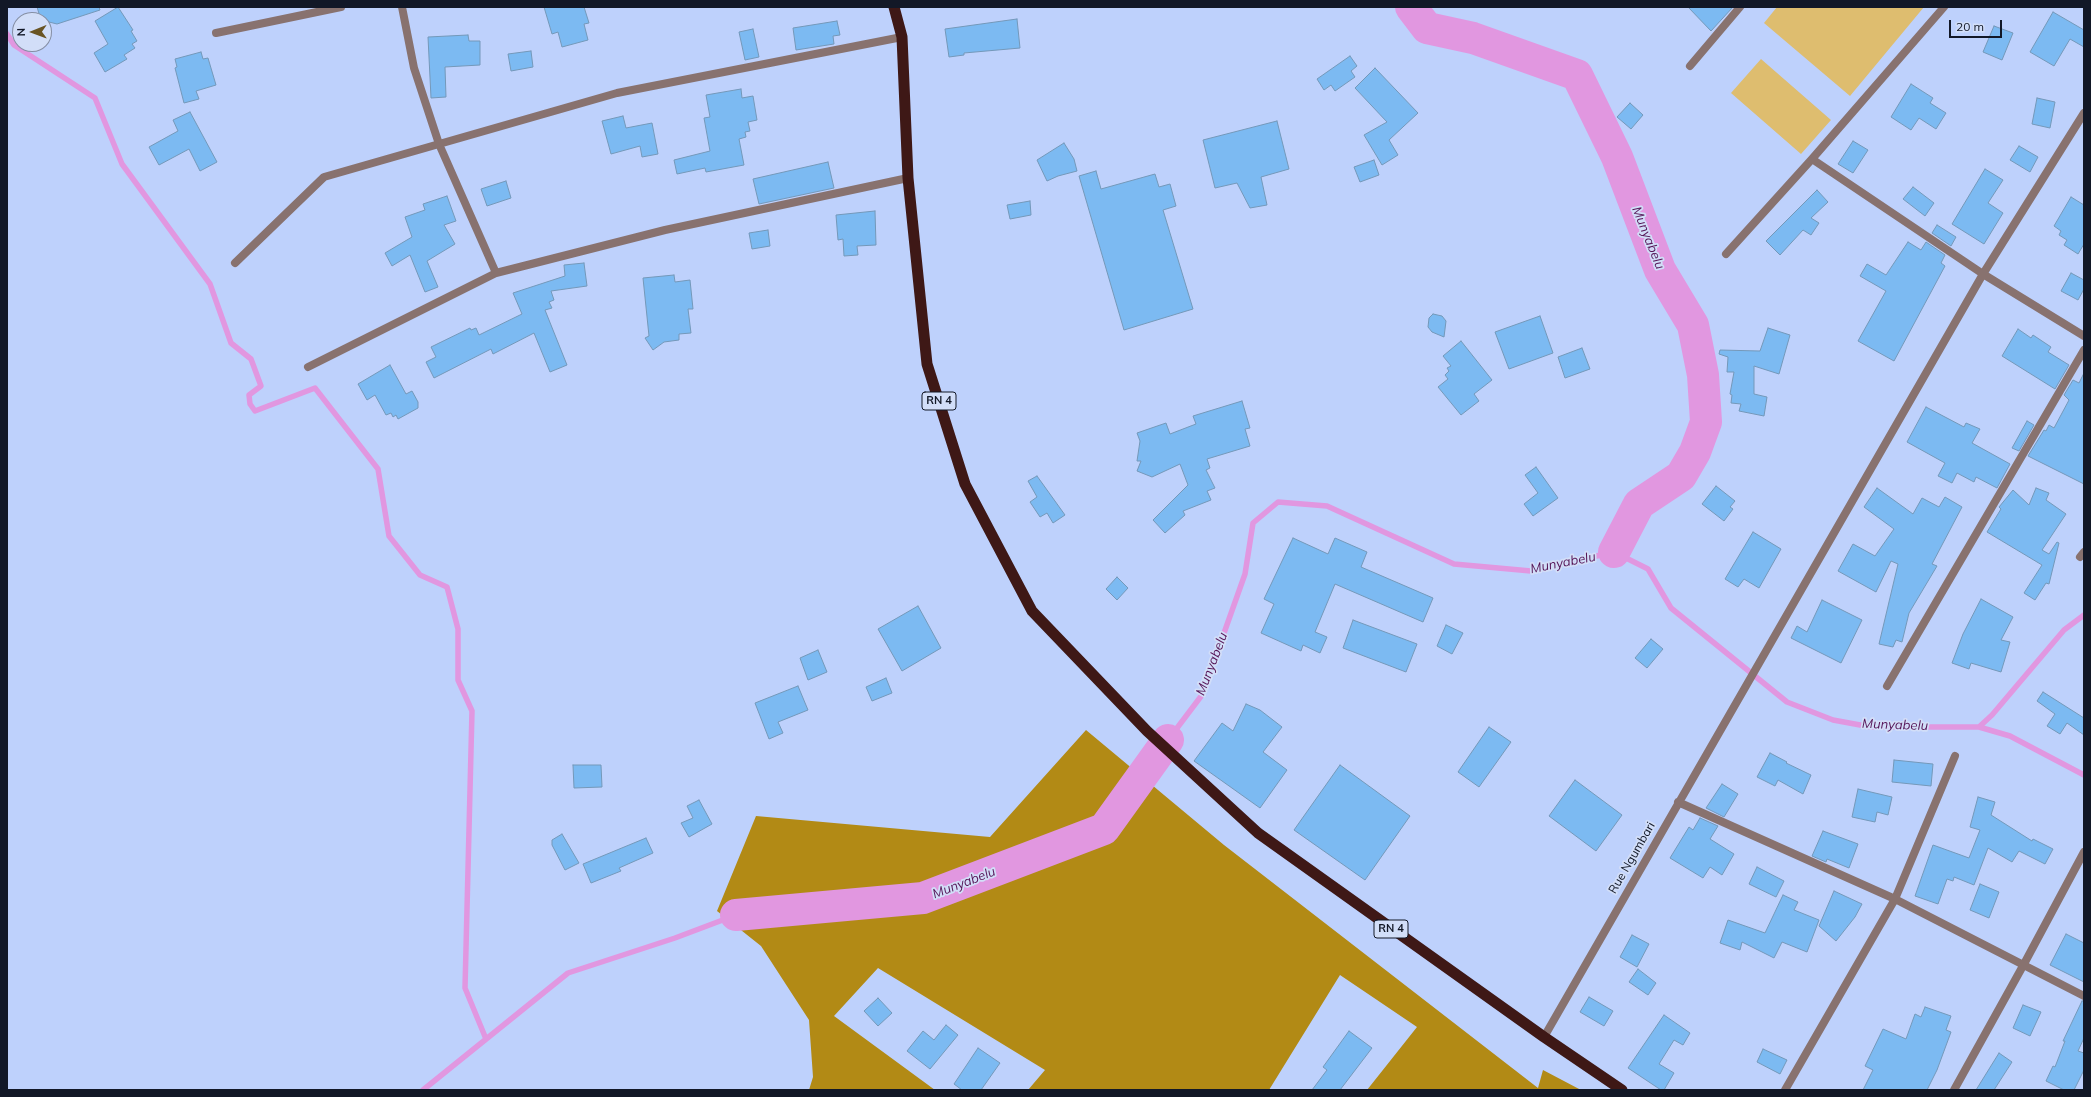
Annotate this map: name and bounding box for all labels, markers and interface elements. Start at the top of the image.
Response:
north arrow [12,12,52,52]
scale bar [1951,12,2004,38]
text: 20 m [1956,19,1984,34]
text: N [14,28,28,36]
water label: Munyabelu [1628,204,1668,272]
road number: RN 4 [922,392,956,410]
water label: Munyabelu [1529,549,1597,577]
water label: Munyabelu [1193,630,1231,698]
water label: Munyabelu [1862,716,1928,734]
street label: Rue Ngumbari [1606,820,1658,896]
water label: Munyabelu [930,864,998,902]
road number: RN 4 [1374,920,1408,938]

